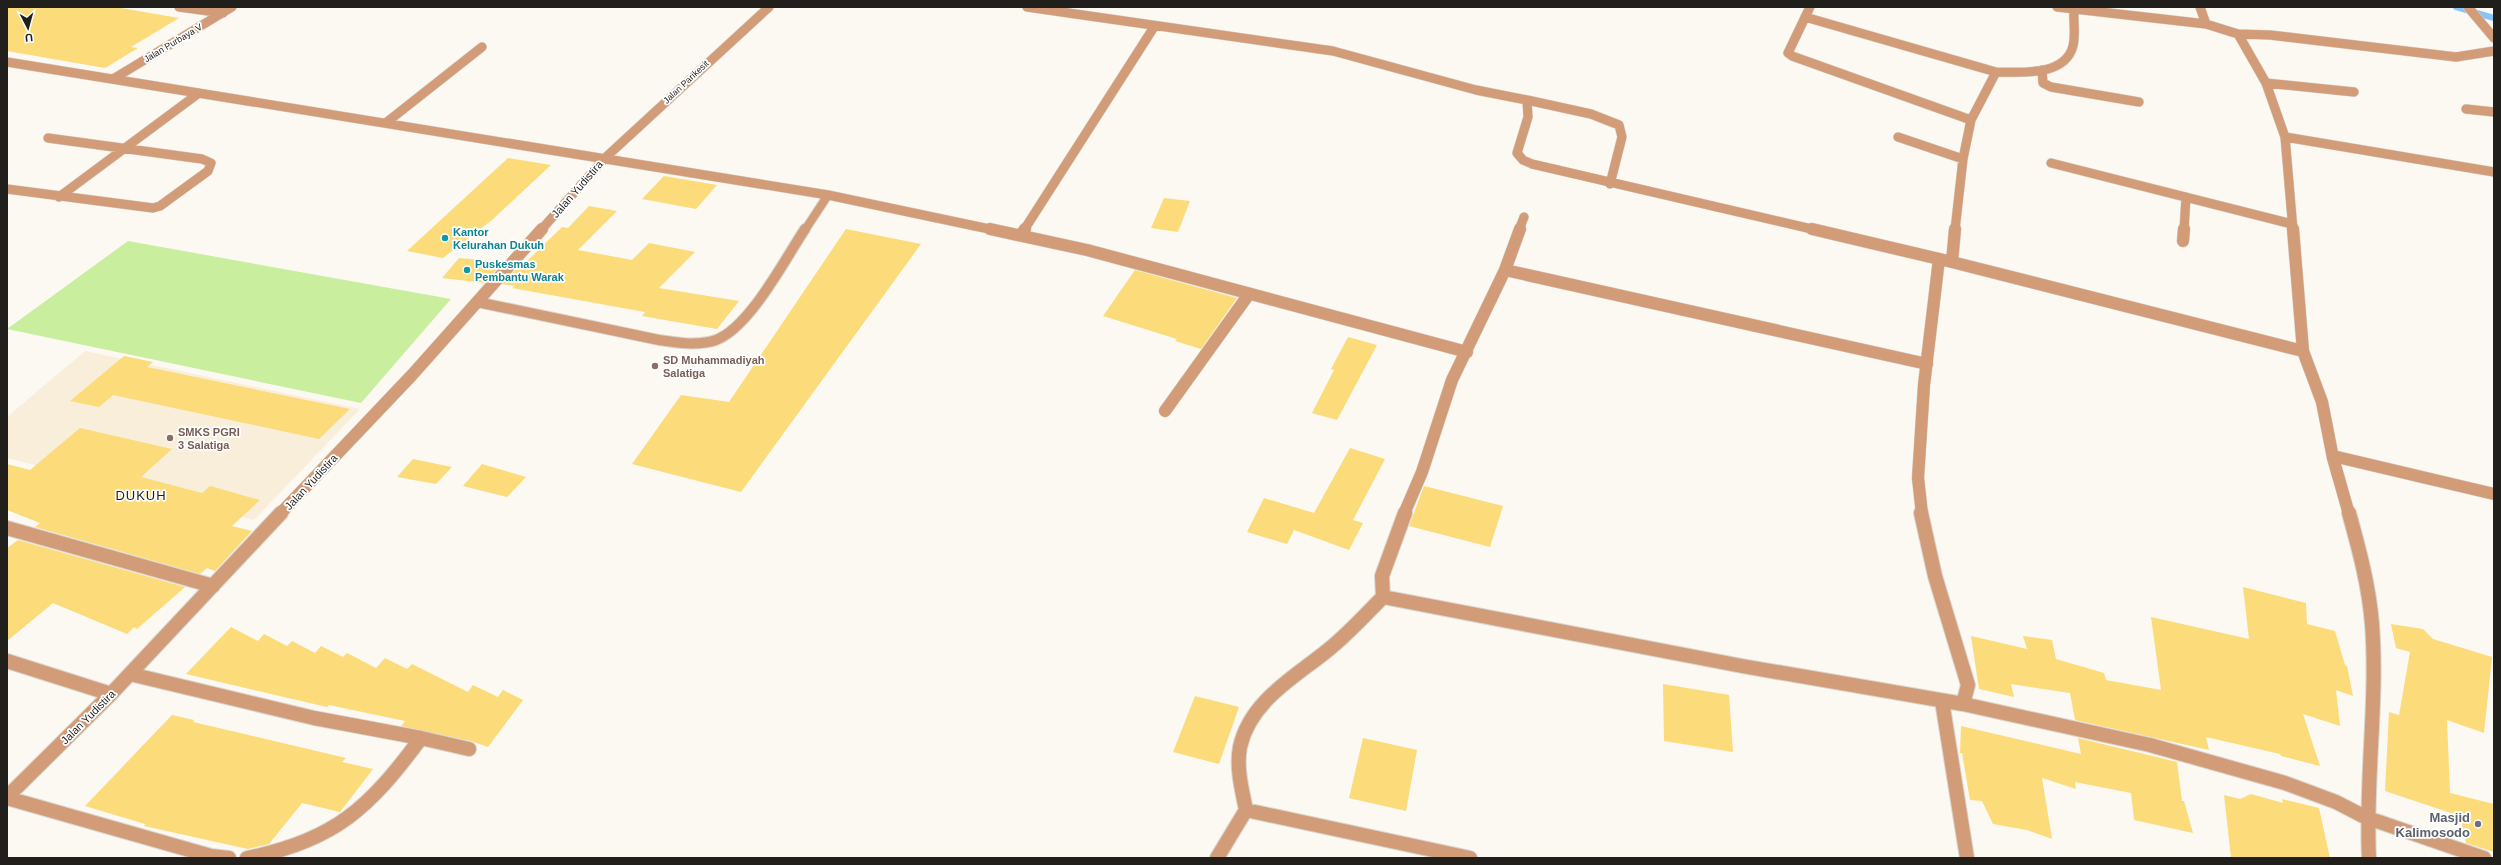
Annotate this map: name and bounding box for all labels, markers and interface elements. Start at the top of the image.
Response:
north arrow [8,8,48,48]
street label: Jalan Purbaya V [142,22,204,64]
text: U [24,32,34,44]
street label: Jalan Parikesit [661,58,711,106]
street label: Jalan Yudistira [549,157,606,220]
place label: Kantor Kelurahan Dukuh [453,226,544,251]
marker: Kantor Kelurahan Dukuh [440,233,450,243]
place label: Puskesmas Pembantu Warak [475,258,565,283]
marker: Puskesmas Pembantu Warak [462,265,472,275]
place label: SD Muhammadiyah Salatiga [663,354,765,379]
marker: SD Muhammadiyah Salatiga [650,361,660,371]
place label: SMKS PGRI 3 Salatiga [178,426,240,451]
marker: SMKS PGRI 3 Salatiga [165,433,175,443]
street label: Jalan Yudistira [282,451,340,512]
district label: DUKUH [115,488,167,503]
street label: Jalan Yudistira [59,687,118,746]
place label: Masjid Kalimosodo [2396,810,2470,840]
marker: Masjid Kalimosodo [2473,819,2483,829]

